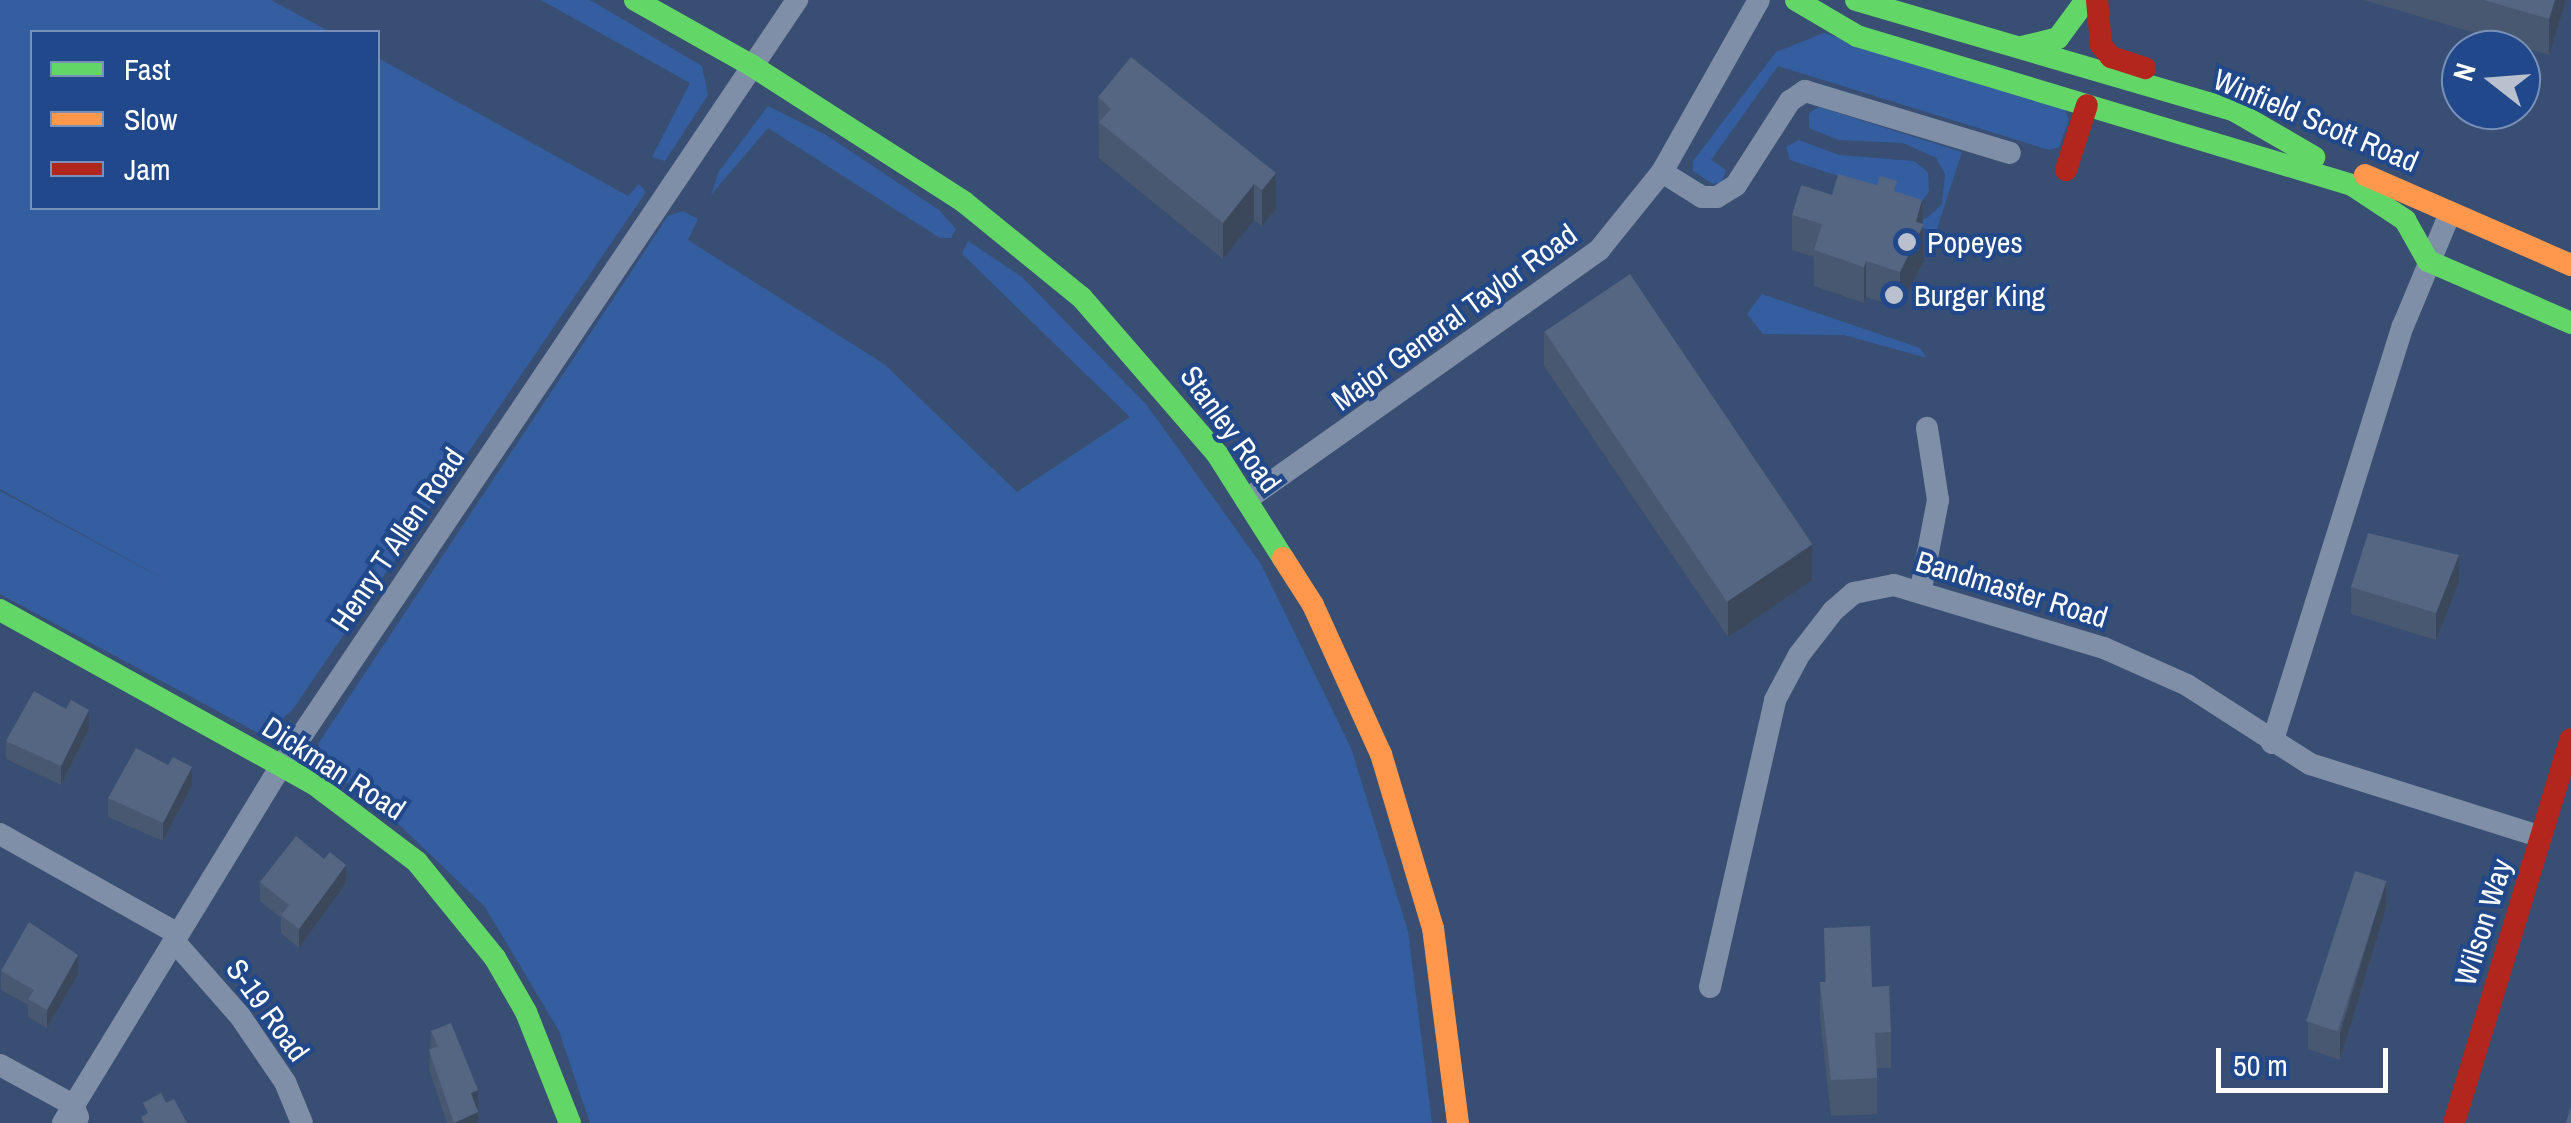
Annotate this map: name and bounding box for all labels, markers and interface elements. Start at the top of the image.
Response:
legend [30,30,380,210]
north arrow [2441,30,2541,130]
text: Fast [124,49,171,89]
text: N [2444,58,2485,85]
street label: Winfield Scott Road [2208,61,2424,179]
text: Slow [124,99,177,139]
text: Jam [124,149,170,189]
street label: Major General Taylor Road [1324,216,1584,418]
place label: Popeyes [1927,224,2023,260]
marker: Popeyes [1896,231,1918,253]
place label: Burger King [1914,277,2045,313]
marker: Burger King [1883,284,1905,306]
street label: Stanley Road [1173,359,1289,499]
street label: Henry T Allen Road [322,440,472,638]
street label: Bandmaster Road [1912,543,2112,635]
street label: Dickman Road [256,709,412,827]
street label: Wilson Way [2447,854,2519,990]
street label: S-19 Road [219,952,317,1068]
scale bar [2221,1028,2394,1090]
text: 50 m [2233,1045,2288,1085]

